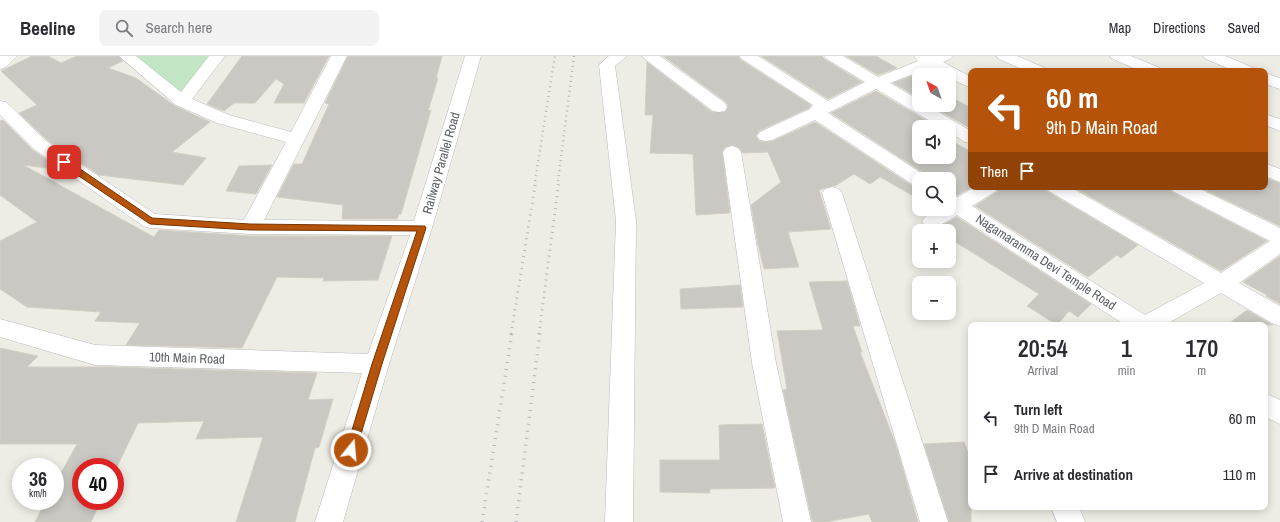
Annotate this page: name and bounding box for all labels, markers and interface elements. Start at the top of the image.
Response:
search box [99,10,379,46]
text: Beeline [20,15,75,41]
icon: search [113,17,135,39]
text: Search here [145,17,212,38]
text: Map [1109,19,1131,37]
text: Directions [1153,19,1205,37]
text: Saved [1227,19,1260,37]
north arrow [912,68,956,112]
map controls [912,68,956,320]
text: 60 m [1046,79,1098,117]
icon: left [980,84,1032,136]
street label: Railway Parallel Road [418,110,464,216]
text: 9th D Main Road [1046,115,1158,140]
button: sound [912,120,956,164]
pin [47,145,81,179]
icon: arrive [53,151,75,173]
icon: arrive [1016,160,1038,182]
text: Then [980,161,1008,182]
button: search [912,172,956,216]
street label: Nagamaramma Devi Temple Road [973,210,1119,314]
button: + [912,224,956,268]
button: − [912,276,956,320]
text: 20:54 [1018,332,1068,364]
text: 1 [1121,332,1132,364]
text: 170 [1185,332,1218,364]
street label: 10th Main Road [149,348,225,368]
text: Arrival [1027,362,1058,379]
text: min [1118,362,1135,379]
text: m [1197,362,1206,379]
text: Turn left [1014,399,1062,420]
icon: left [980,407,1002,429]
text: 60 m [1229,408,1256,429]
text: 9th D Main Road [1014,420,1095,437]
position arrow [330,429,372,471]
speed limit sign: 40 [72,458,124,510]
icon: arrive [980,463,1002,485]
text: Arrive at destination [1014,464,1133,485]
text: 110 m [1223,464,1256,485]
text: 36 [29,465,47,492]
text: km/h [29,487,47,500]

